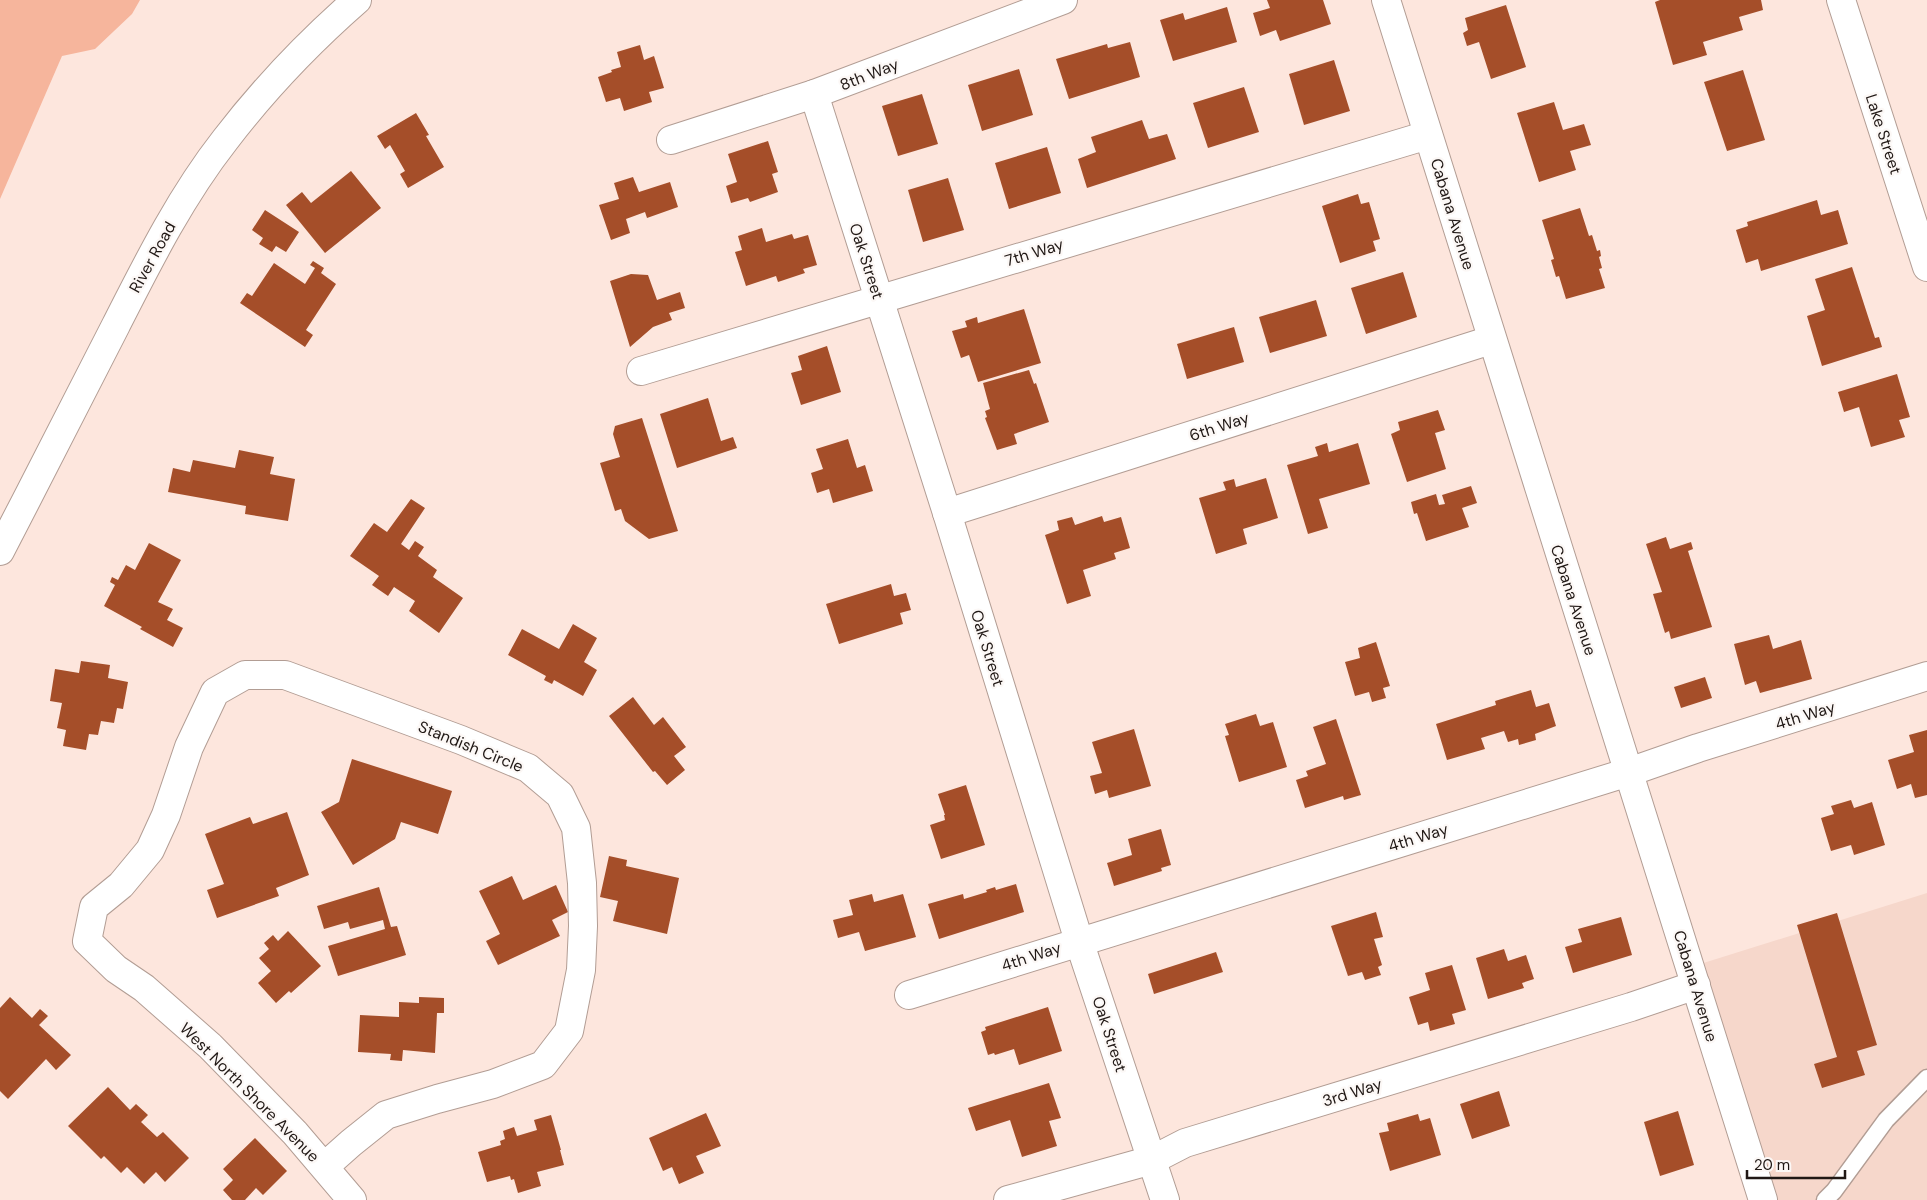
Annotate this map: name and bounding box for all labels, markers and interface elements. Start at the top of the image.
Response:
street label: 8th Way [837,54,902,95]
street label: Lake Street [1861,91,1906,177]
street label: Cabana Avenue [1426,156,1479,272]
street label: River Road [124,218,181,296]
street label: Oak Street [844,220,889,302]
street label: 7th Way [1002,234,1066,271]
street label: 6th Way [1187,407,1252,446]
street label: Cabana Avenue [1546,542,1601,658]
street label: Oak Street [966,607,1009,689]
street label: 4th Way [1773,696,1838,735]
street label: Standish Circle [415,716,526,777]
street label: 4th Way [1386,818,1451,857]
street label: Cabana Avenue [1669,928,1722,1044]
street label: 4th Way [999,937,1064,976]
street label: Oak Street [1087,993,1132,1075]
street label: West North Shore Avenue [175,1018,324,1167]
street label: 3rd Way [1320,1073,1385,1112]
scale bar [1747,1148,1844,1180]
text: 20 m [1754,1155,1790,1175]

